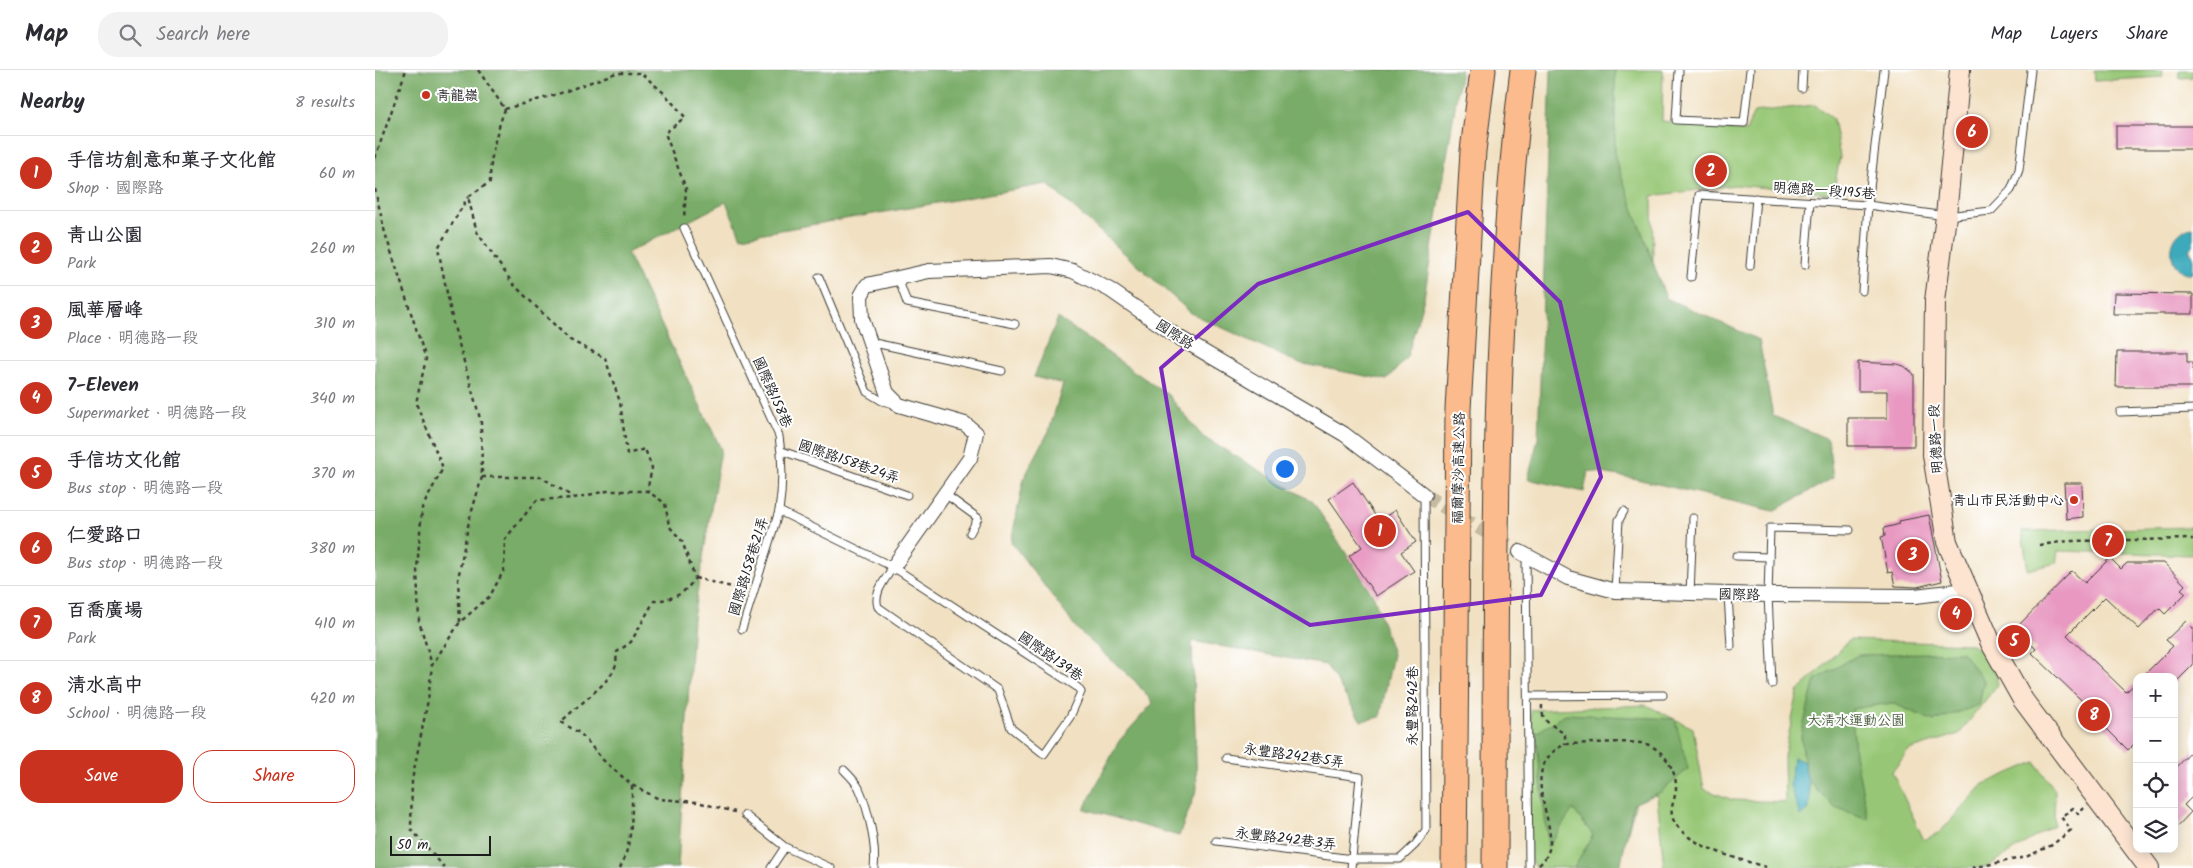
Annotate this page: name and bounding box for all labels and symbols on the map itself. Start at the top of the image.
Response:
place label: 青龍嶺 [436,85,478,107]
marker: 青龍嶺 [420,89,432,101]
pin: 6 [1956,113,1988,151]
pin: 2 [1695,152,1727,190]
street label: 明德路一段195巷 [1772,176,1877,206]
street label: 國際路 [1151,314,1198,356]
street label: 國際路158巷 [747,353,798,433]
street label: 明德路一段 [1923,403,1949,474]
street label: 福爾摩沙高速公路 [1447,412,1471,524]
street label: 國際路158巷24弄 [795,434,902,490]
your location [1272,456,1298,482]
place label: 青山市民活動中心 [1952,490,2064,512]
marker: 青山市民活動中心 [2068,494,2080,506]
pin: 1 [1364,512,1396,550]
street label: 國際路158巷21弄 [723,514,775,619]
pin: 7 [2092,522,2124,560]
pin: 3 [1897,536,1929,574]
street label: 國際路 [1718,584,1760,606]
pin: 4 [1940,595,1972,633]
pin: 5 [1998,622,2030,660]
street label: 國際路139巷 [1013,626,1088,688]
street label: 永豐路242巷 [1402,665,1424,746]
pin: 8 [2078,696,2110,734]
park label: 大清水運動公園 [1807,710,1905,732]
street label: 永豐路242巷5弄 [1242,738,1346,774]
street label: 永豐路242巷3弄 [1234,822,1338,856]
scale bar [390,833,491,856]

